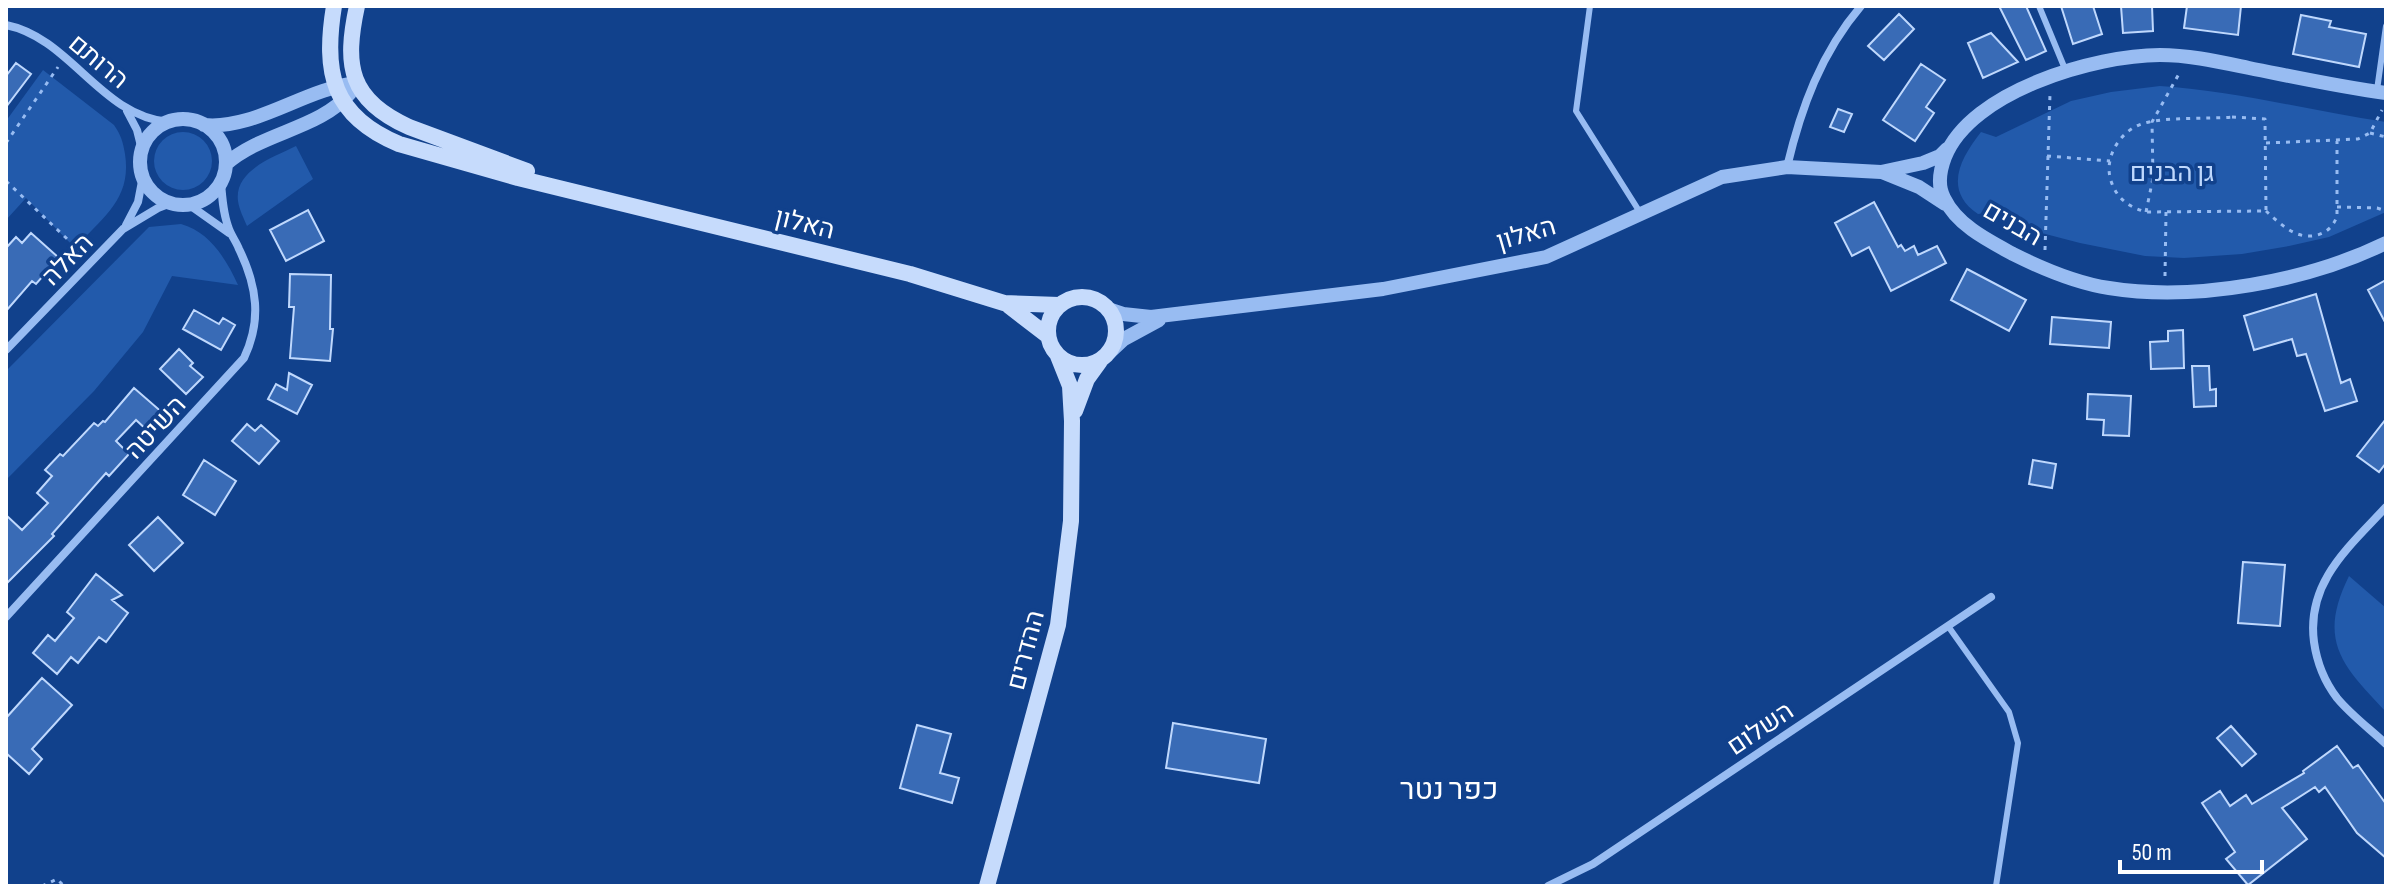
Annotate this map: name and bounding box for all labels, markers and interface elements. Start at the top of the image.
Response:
street label: הרותם [62,28,134,96]
park label: גן הבנים [2130,158,2214,189]
street label: הבנים [1977,195,2047,253]
street label: האלון [772,202,838,247]
street label: האלון [1493,211,1560,258]
street label: האלה [36,227,100,293]
street label: השיטה [119,390,193,466]
street label: ההדרים [1001,607,1052,694]
street label: השלום [1722,696,1800,763]
district label: כפר נטר [1400,772,1498,808]
scale bar [2120,824,2262,874]
text: 50 m [2132,838,2172,867]

